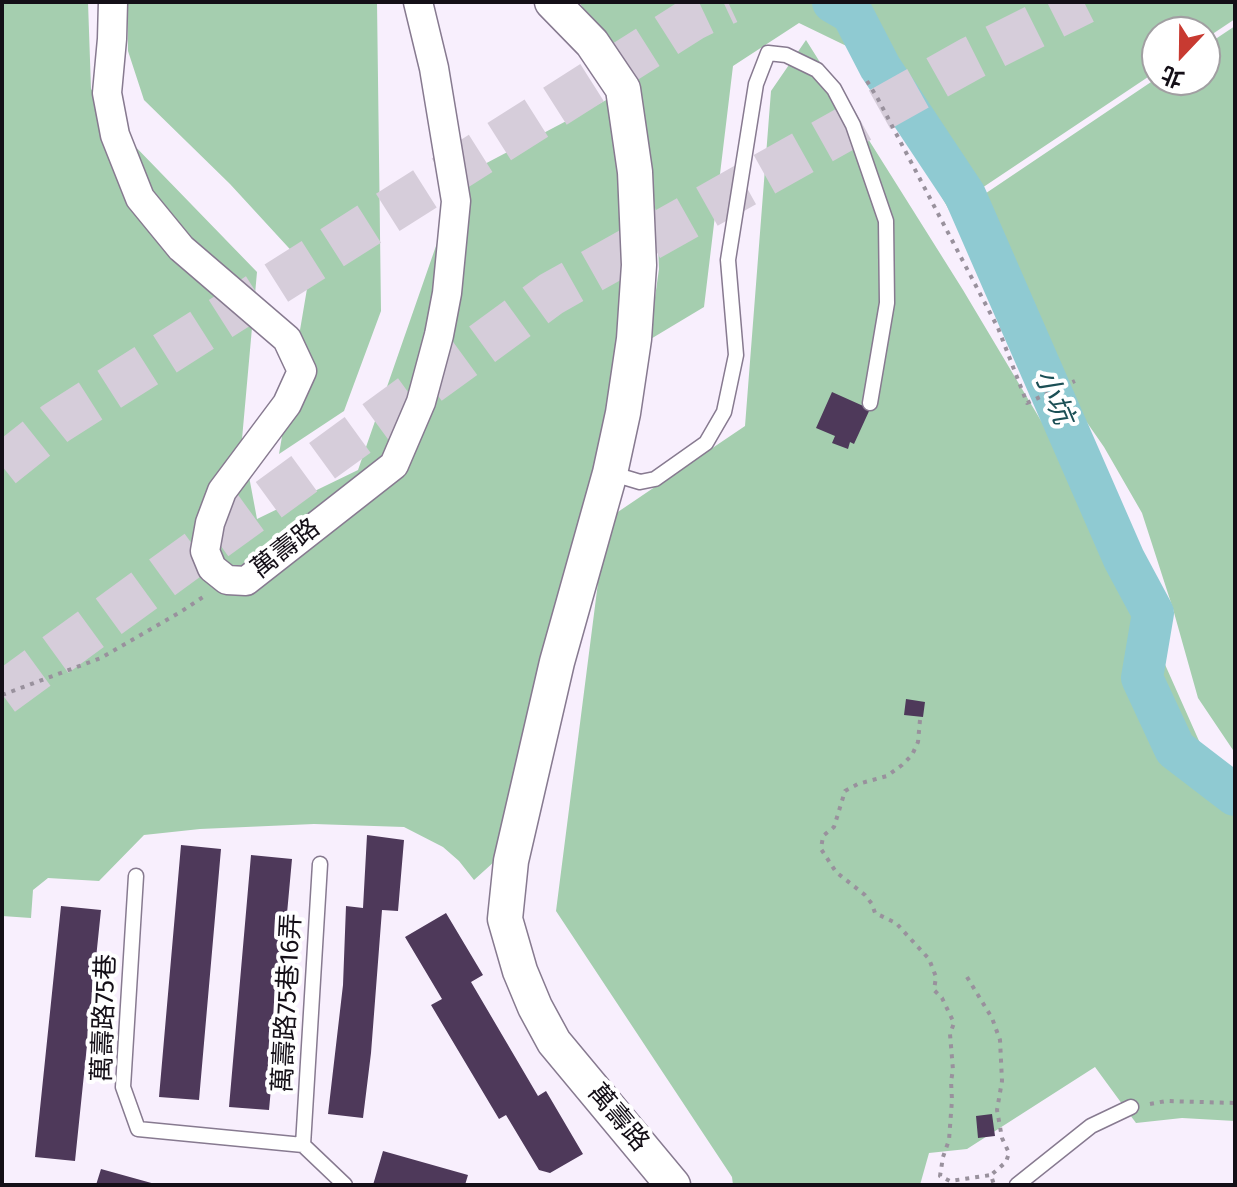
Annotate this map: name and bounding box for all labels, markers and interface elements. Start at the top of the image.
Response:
north arrow [1141,16,1221,96]
text: 北 [1157,60,1188,94]
water label: 小坑 [1027,365,1079,429]
street label: 萬壽路 [246,513,326,585]
street label: 萬壽路75巷16弄 [268,913,308,1093]
street label: 萬壽路75巷 [87,953,123,1083]
street label: 萬壽路 [581,1078,655,1158]

